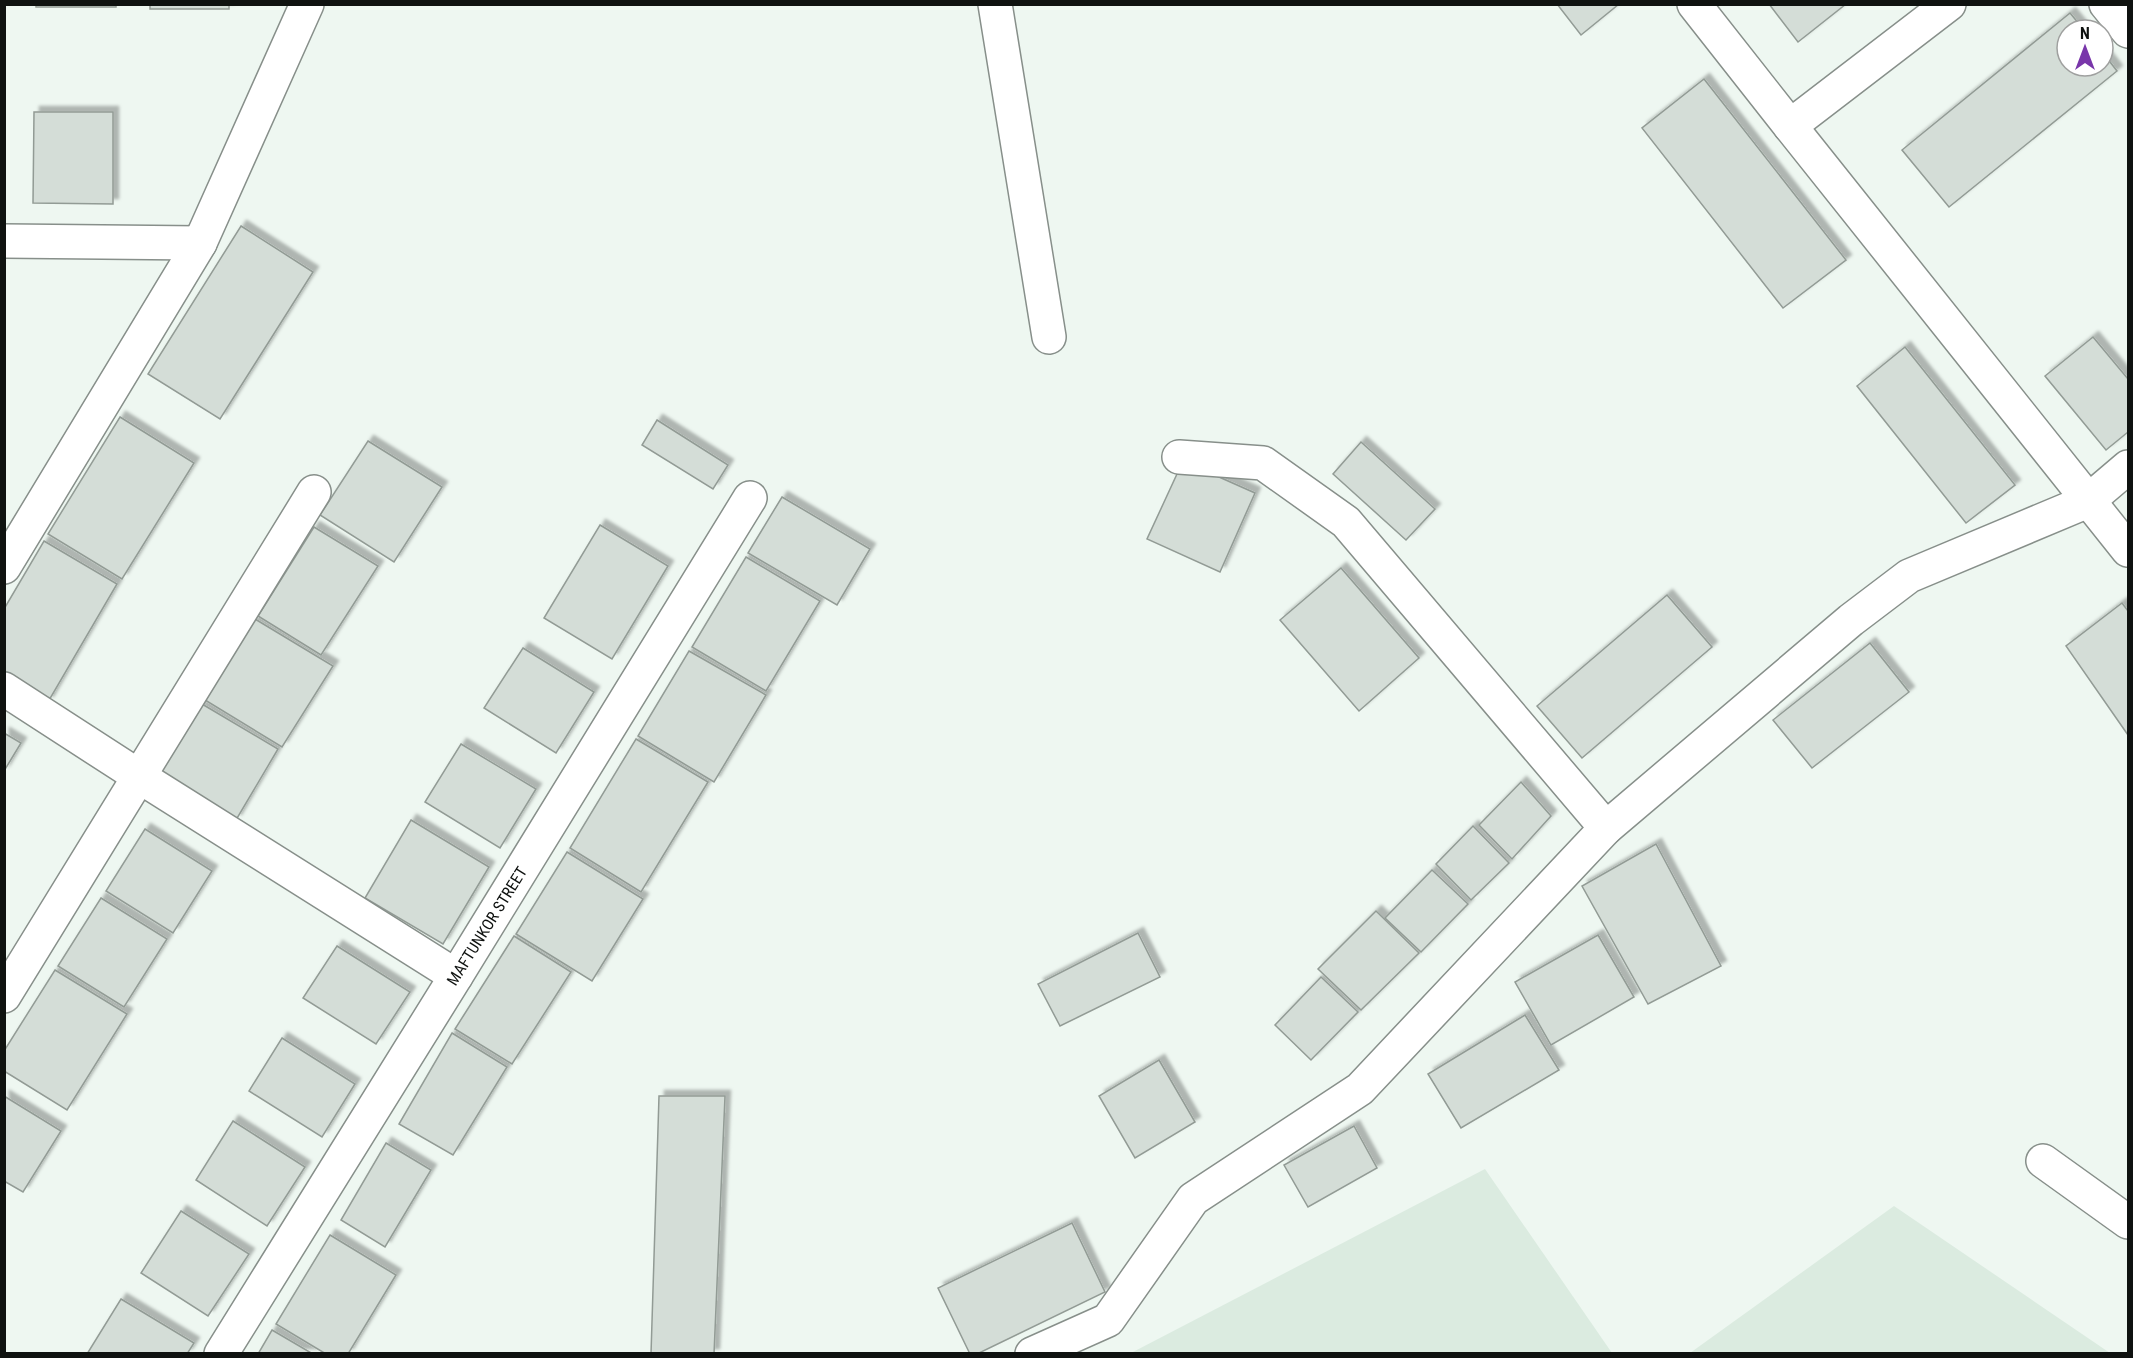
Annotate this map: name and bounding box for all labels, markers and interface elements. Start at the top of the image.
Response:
north arrow [2055,18,2115,78]
text: N [2080,24,2090,43]
street label: MAFTUNKOR STREET [443,863,531,989]

